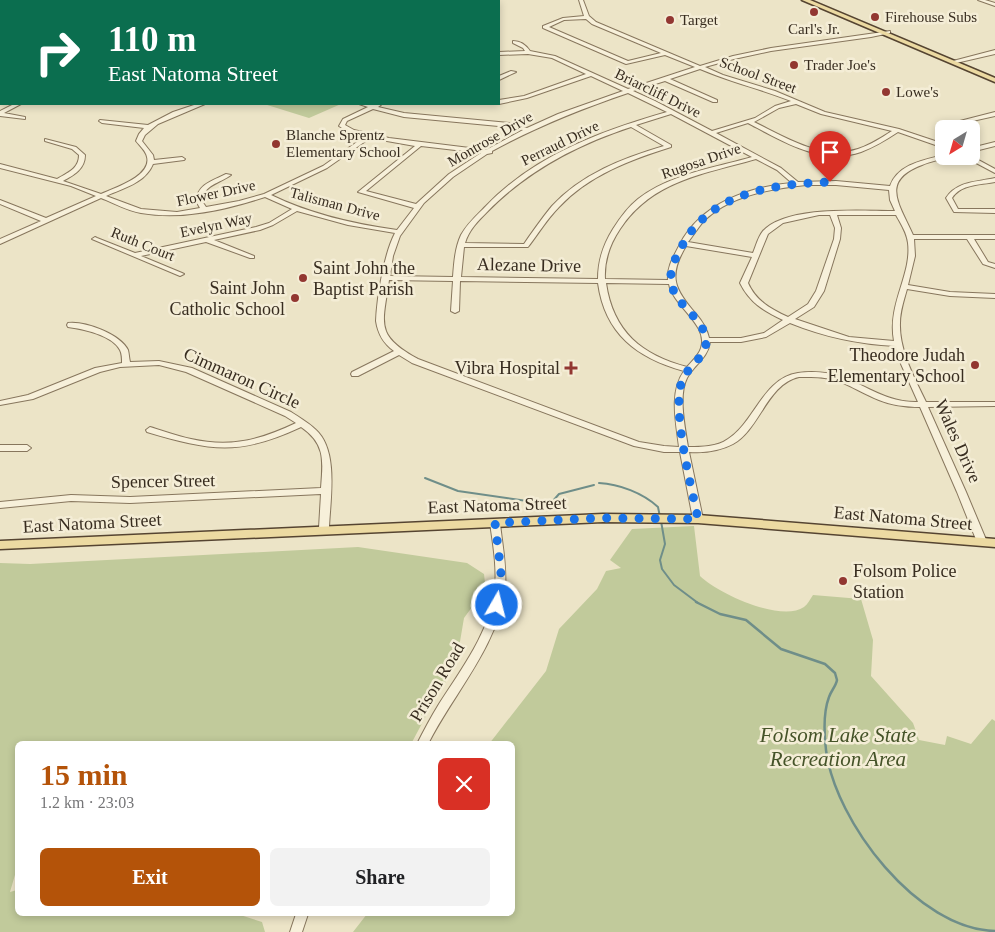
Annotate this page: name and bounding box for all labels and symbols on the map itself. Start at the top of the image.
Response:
marker: Carl's Jr. [808,6,820,18]
place label: Firehouse Subs [885,9,977,25]
marker: Firehouse Subs [869,11,881,23]
place label: Target [680,12,719,28]
marker: Target [664,14,676,26]
place label: Carl's Jr. [788,21,840,37]
street label: School Street [717,54,799,97]
place label: Trader Joe's [804,57,876,73]
marker: Trader Joe's [788,59,800,71]
street label: Briarcliff Drive [613,65,704,121]
place label: Lowe's [896,84,939,100]
marker: Lowe's [880,86,892,98]
street label: Montrose Drive [445,108,536,170]
street label: Perraud Drive [518,117,602,169]
north arrow [935,120,980,165]
place label: Blanche Sprentz Elementary School [286,127,401,160]
pin [809,131,851,182]
marker: Blanche Sprentz Elementary School [270,138,282,150]
street label: Rugosa Drive [659,140,743,182]
street label: Flower Drive [175,177,257,209]
street label: Talisman Drive [288,184,382,224]
street label: Evelyn Way [179,209,254,240]
street label: Ruth Court [109,224,178,264]
street label: Alezane Drive [477,254,581,276]
place label: Saint John the Baptist Parish [313,258,415,299]
marker: Saint John the Baptist Parish [297,272,309,284]
place label: Saint John Catholic School [170,278,285,319]
marker: Saint John Catholic School [289,292,301,304]
street label: Cimmaron Circle [181,343,303,413]
place label: Theodore Judah Elementary School [828,345,965,386]
place label: Vibra Hospital [455,358,560,378]
marker: Theodore Judah Elementary School [969,359,981,371]
marker: Vibra Hospital [564,361,578,375]
street label: Wales Drive [931,396,985,486]
street label: Spencer Street [111,470,215,492]
street label: East Natoma Street [427,493,567,517]
street label: East Natoma Street [833,502,973,534]
street label: East Natoma Street [22,509,162,537]
place label: Folsom Police Station [853,561,957,602]
marker: Folsom Police Station [837,575,849,587]
position arrow [470,578,522,630]
street label: Prison Road [406,639,468,725]
park label: Folsom Lake State Recreation Area [759,723,916,771]

